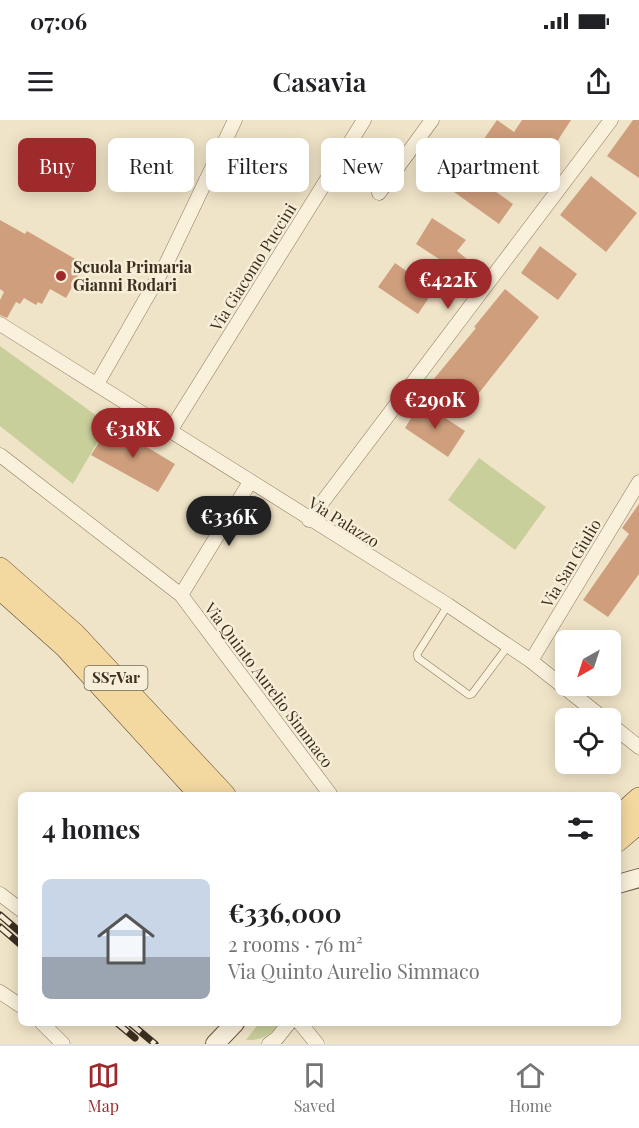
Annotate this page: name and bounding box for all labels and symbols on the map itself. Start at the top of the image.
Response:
street label: Via Giacomo Puccini [204,199,300,335]
place label: Scuola Primaria Gianni Rodari [73,256,193,295]
pin: €422K [406,259,490,310]
marker: Scuola Primaria Gianni Rodari [54,269,68,283]
pin: €290K [393,379,477,430]
pin: €318K [91,408,175,459]
street label: Via Palazzo [304,491,384,552]
pin: €336K [187,496,271,547]
street label: Via San Giulio [535,515,605,612]
street label: Via Quinto Aurelio Simmaco [200,597,339,772]
north arrow [555,630,621,696]
road number: SS7Var [84,666,148,690]

